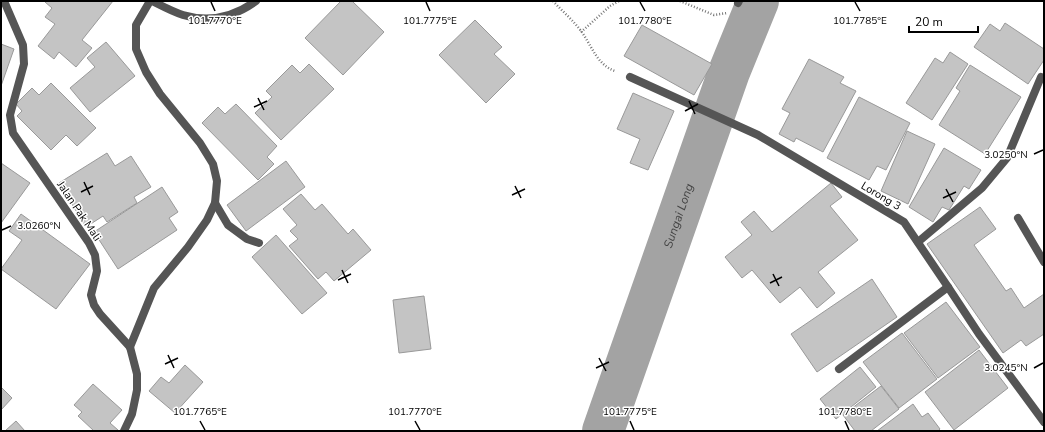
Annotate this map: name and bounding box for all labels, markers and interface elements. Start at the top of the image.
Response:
scale bar [909,8,978,34]
text: 101.7770°E [188,14,242,28]
text: 101.7775°E [403,14,457,28]
text: 101.7780°E [618,14,672,28]
text: 101.7785°E [833,14,887,28]
text: 20 m [915,14,943,30]
text: 3.0250°N [984,148,1028,162]
street label: Jalan Pak Mali [53,177,105,244]
street label: Lorong 3 [858,178,904,214]
water label: Sungai Long [660,181,697,250]
text: 3.0260°N [17,219,61,233]
text: 3.0245°N [984,361,1028,375]
text: 101.7765°E [173,405,227,419]
text: 101.7770°E [388,405,442,419]
text: 101.7775°E [603,405,657,419]
text: 101.7780°E [818,405,872,419]

